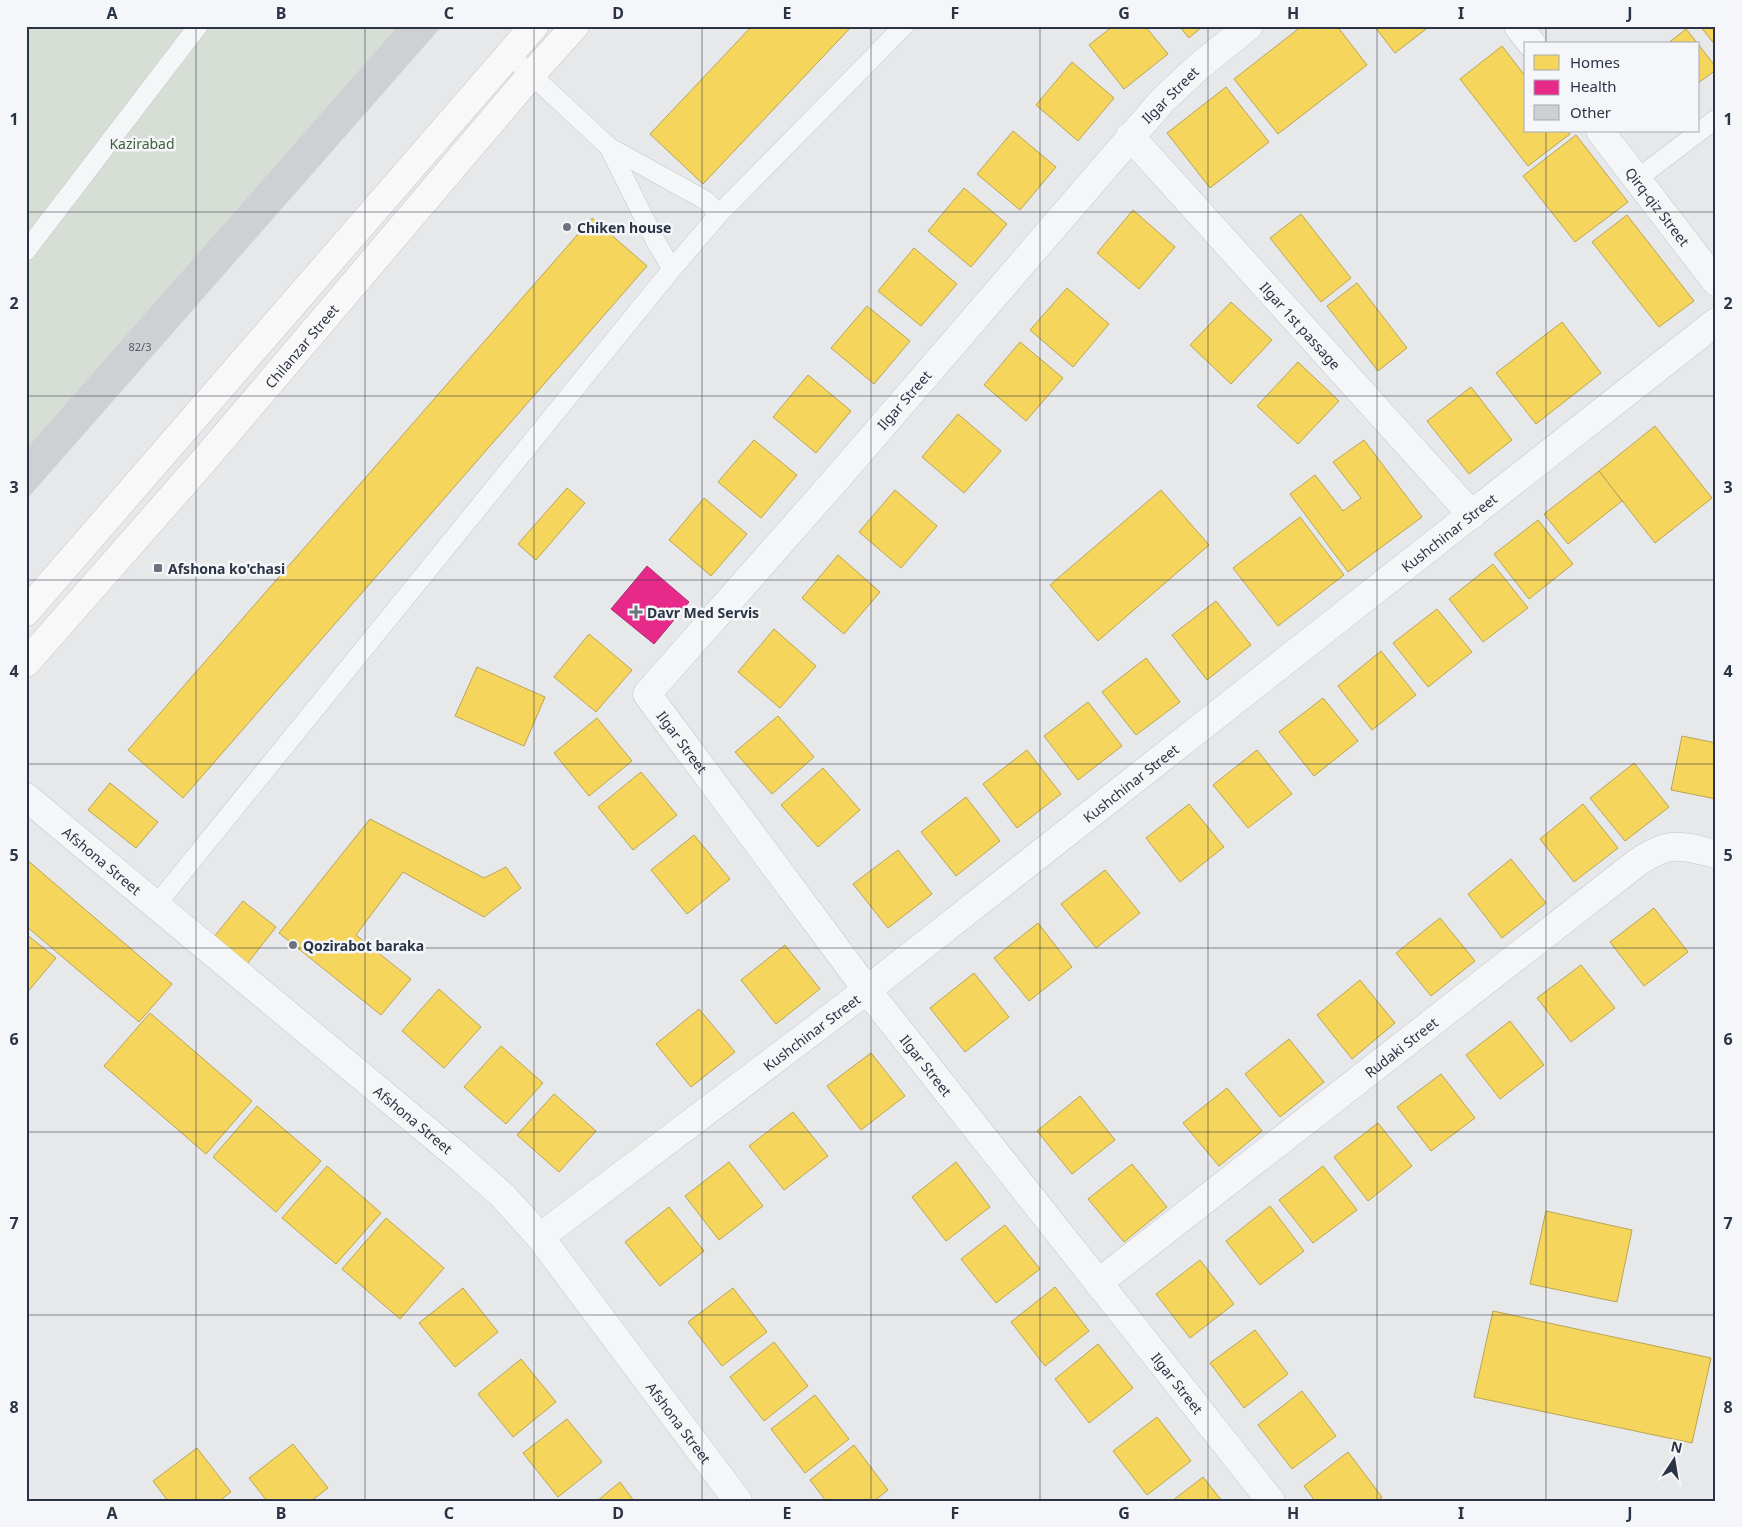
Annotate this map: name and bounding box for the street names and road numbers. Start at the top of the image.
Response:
street label: Ilgar Street [1137,62,1203,128]
street label: Qirq-qiz Street [1621,163,1694,250]
street label: Ilgar 1st passage [1256,277,1345,373]
street label: Chilanzar Street [260,300,342,392]
street label: Ilgar Street [873,366,935,434]
street label: Kushchinar Street [1397,489,1500,576]
street label: Ilgar Street [653,707,712,777]
street label: Kushchinar Street [1079,739,1182,826]
street label: Afshona Street [59,822,145,899]
street label: Kushchinar Street [759,989,864,1075]
street label: Rudaki Street [1360,1012,1441,1081]
street label: Ilgar Street [896,1030,957,1100]
street label: Afshona Street [370,1081,457,1158]
street label: Ilgar Street [1147,1348,1208,1418]
street label: Afshona Street [642,1378,716,1467]

